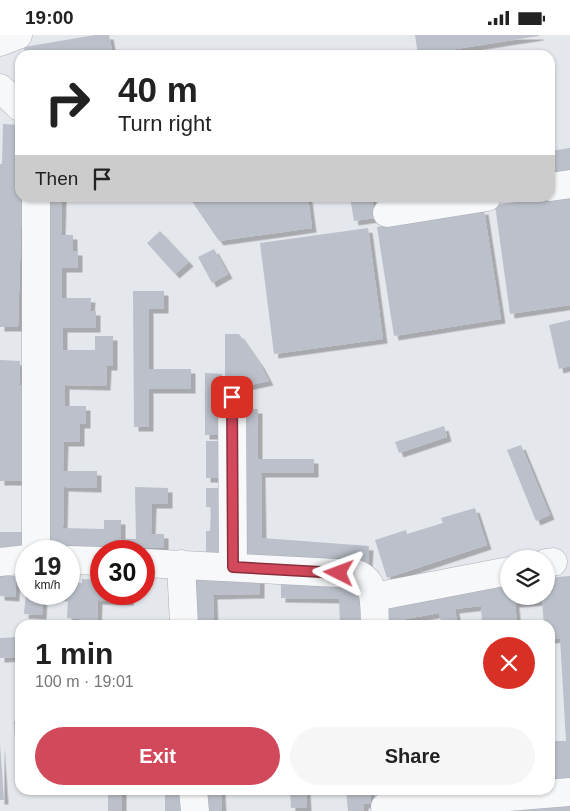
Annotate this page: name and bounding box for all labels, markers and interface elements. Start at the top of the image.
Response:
text: 19:00 [25,7,74,28]
icon: right [35,70,100,135]
text: 40 m [118,70,198,109]
text: Turn right [118,111,211,136]
icon: arrive [88,165,116,193]
text: Then [35,168,78,189]
pin [211,376,253,418]
icon: arrive [218,383,246,411]
speed limit sign: 30 [90,540,155,605]
position arrow [312,546,364,598]
map controls [500,550,555,605]
button: layers [500,550,555,605]
text: 19 [34,552,61,580]
text: km/h [34,578,61,592]
text: 1 min [35,637,113,670]
button: close [483,637,535,689]
text: 100 m · 19:01 [35,673,134,690]
button: Exit [35,727,280,785]
button: Share [290,727,535,785]

